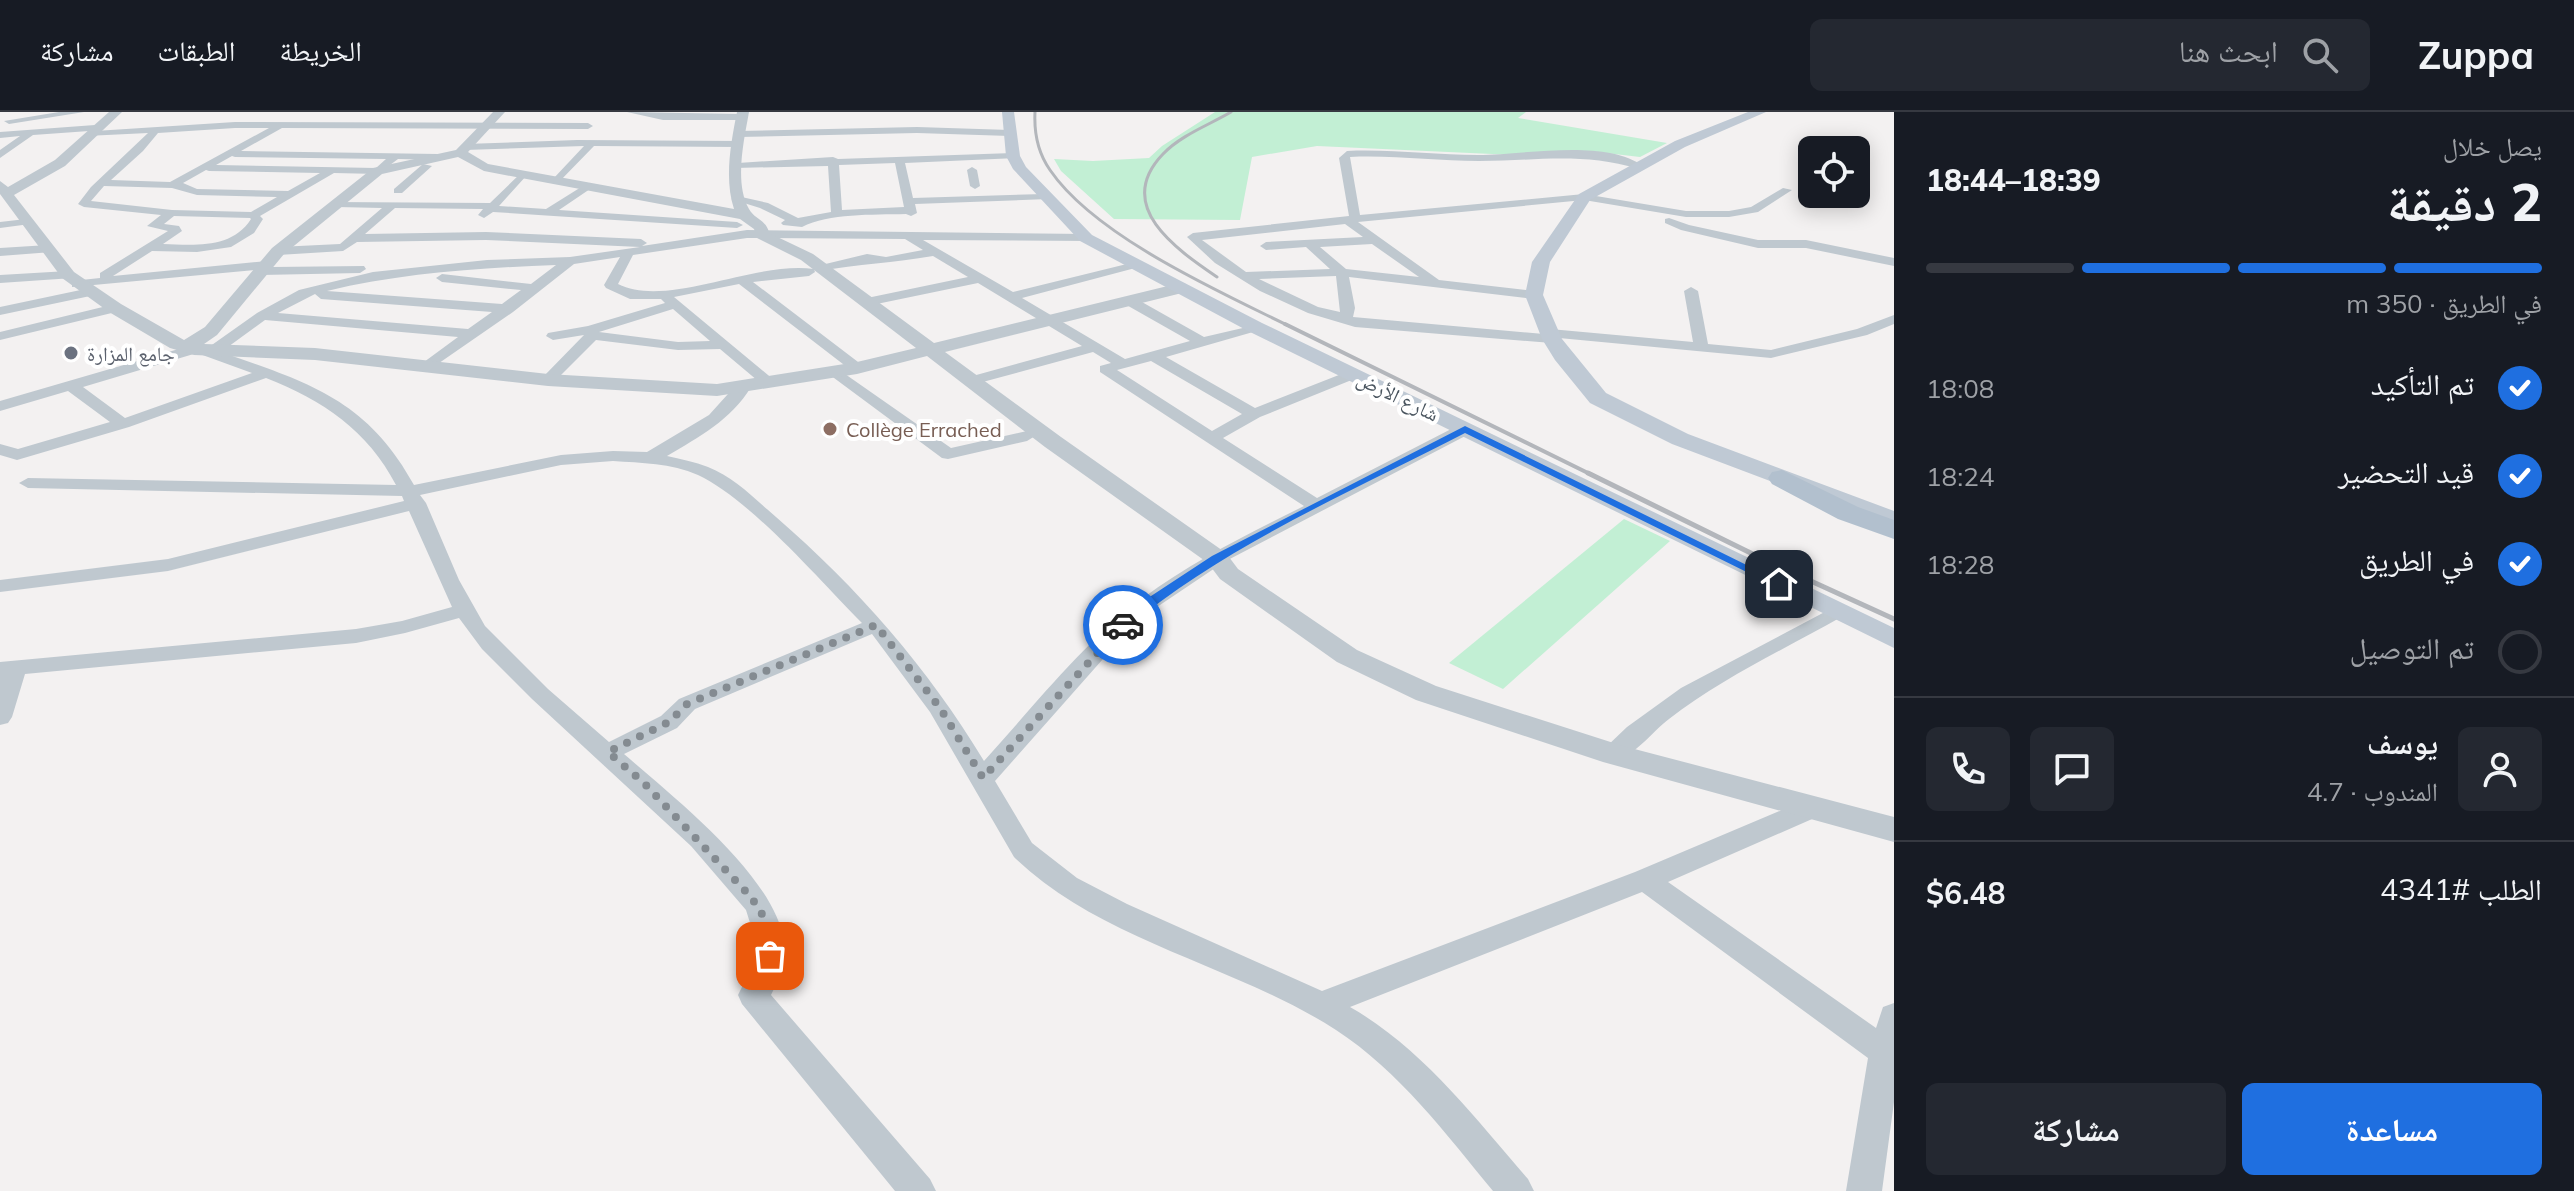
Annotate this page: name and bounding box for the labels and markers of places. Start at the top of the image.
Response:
place label: جامع المزارة [87,341,175,367]
marker: جامع المزارة [62,344,80,362]
place label: Collège Errached [846,417,1002,442]
marker: Collège Errached [821,420,839,438]
pin [1745,550,1813,618]
pin [736,922,804,990]

